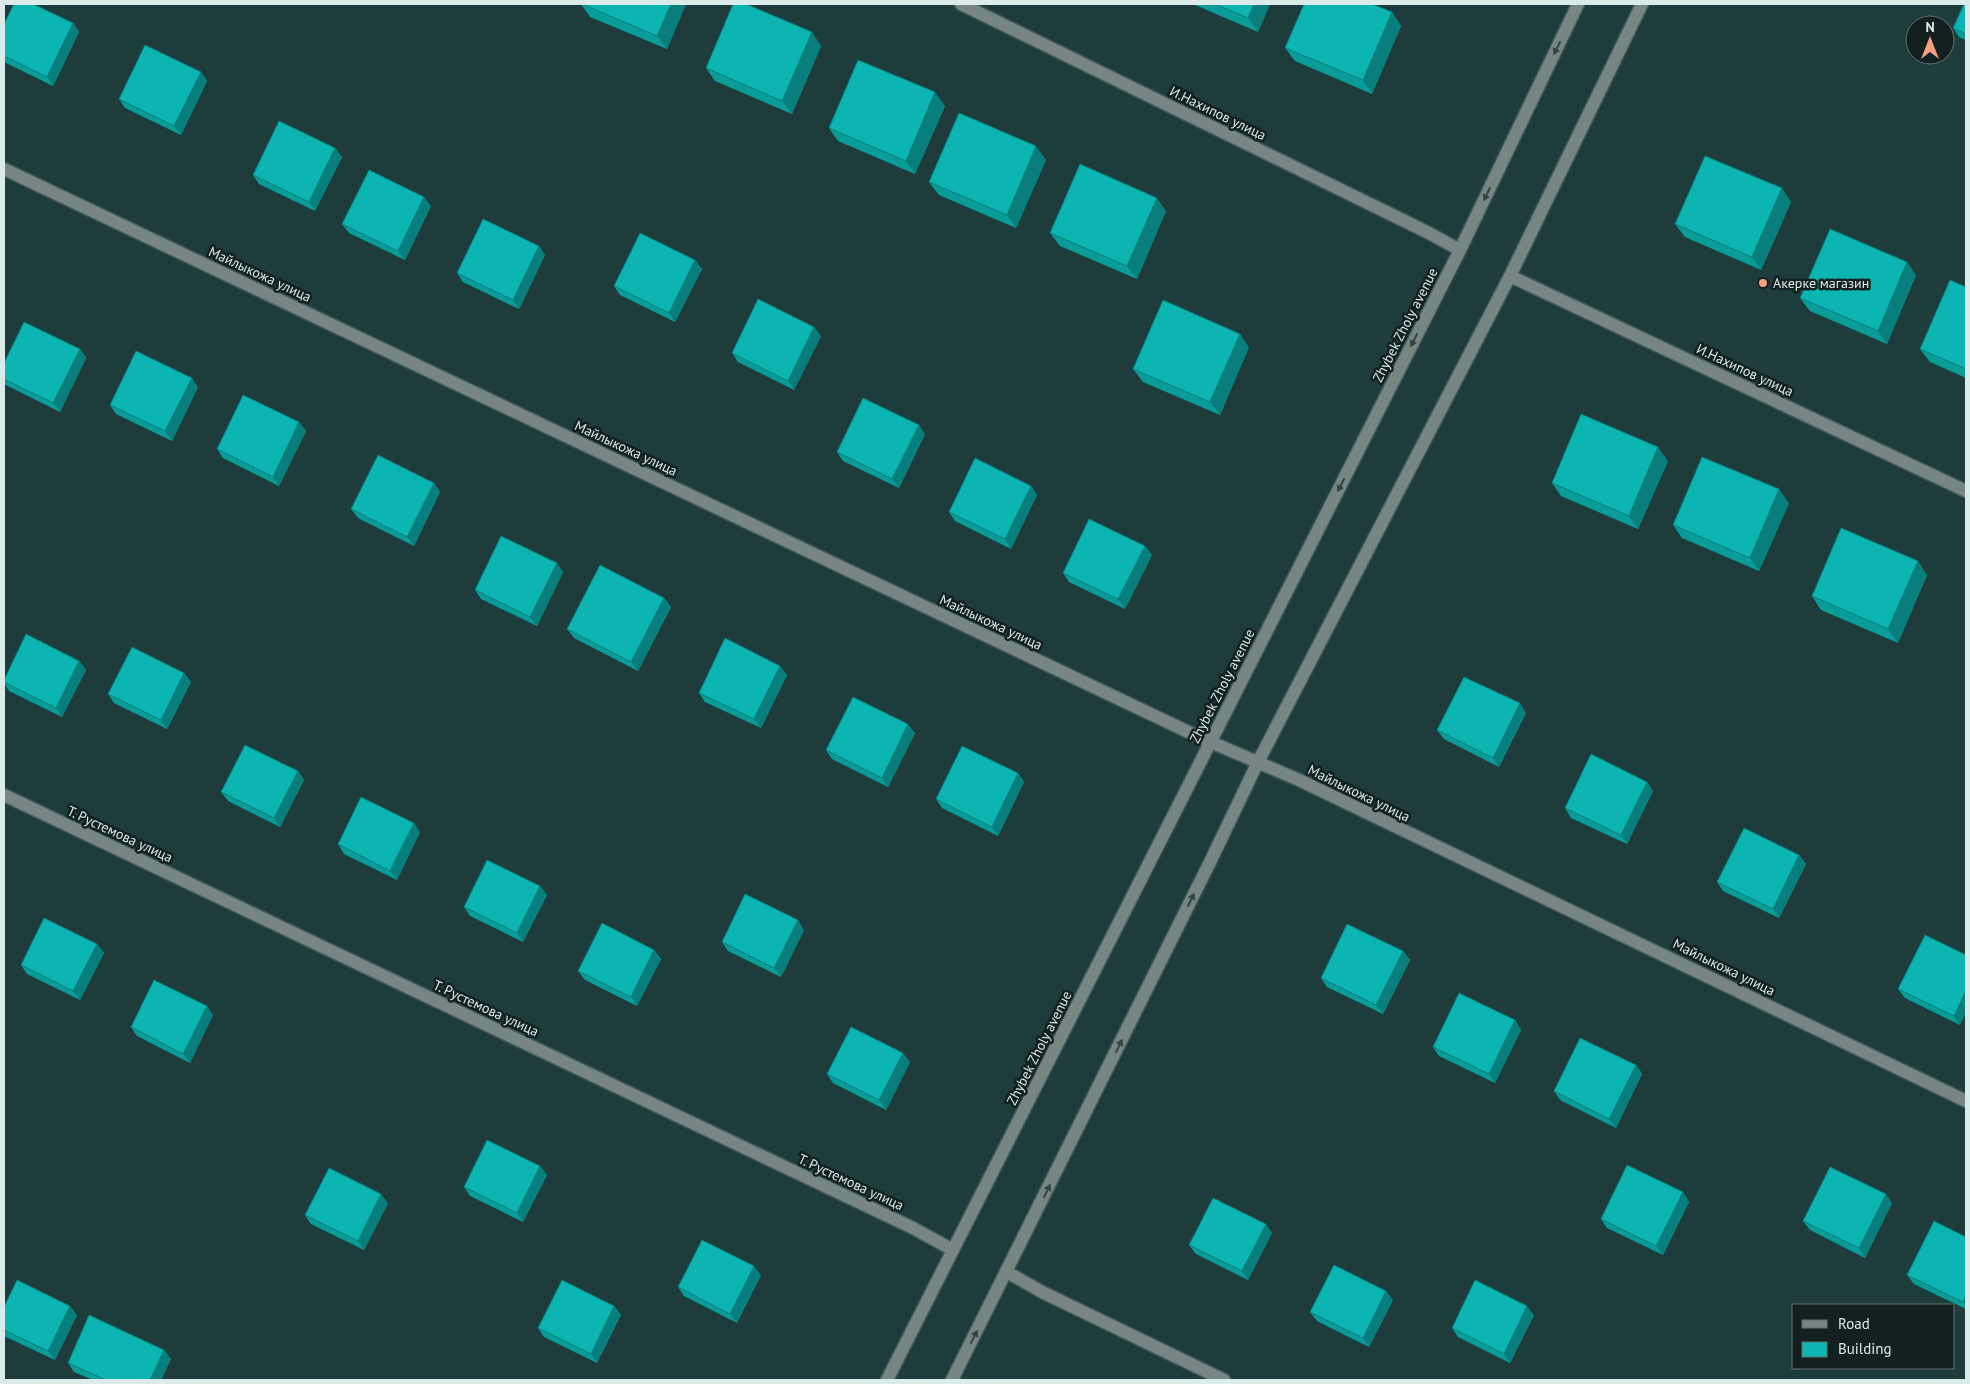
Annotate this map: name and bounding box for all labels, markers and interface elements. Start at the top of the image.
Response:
north arrow [1905,15,1955,65]
text: N [1925,18,1935,36]
one-way arrow [1553,41,1561,55]
street label: И.Нахипов улица [1167,82,1269,144]
one-way arrow [1483,187,1491,201]
street label: Майлыкожа улица [206,242,314,306]
street label: Zhybek Zholy avenue [1368,265,1442,385]
place label: Акерке магазин [1773,274,1869,292]
marker: Акерке магазин [1757,277,1769,289]
one-way arrow [1410,332,1418,347]
street label: И.Нахипов улица [1694,340,1796,400]
street label: Майлыкожа улица [572,416,680,480]
one-way arrow [1337,477,1345,492]
street label: Майлыкожа улица [937,590,1045,654]
street label: Zhybek Zholy avenue [1185,626,1259,746]
street label: Майлыкожа улица [1305,760,1413,826]
street label: Т. Рустемова улица [64,802,176,866]
one-way arrow [1187,893,1195,907]
street label: Майлыкожа улица [1670,934,1778,1000]
street label: Т. Рустемова улица [430,976,542,1040]
street label: Zhybek Zholy avenue [1002,988,1076,1108]
one-way arrow [1115,1039,1123,1053]
street label: Т. Рустемова улица [795,1150,907,1214]
one-way arrow [1043,1184,1051,1199]
legend [1792,1304,1955,1369]
text: Road [1838,1314,1870,1333]
one-way arrow [970,1330,978,1344]
text: Building [1838,1339,1892,1358]

